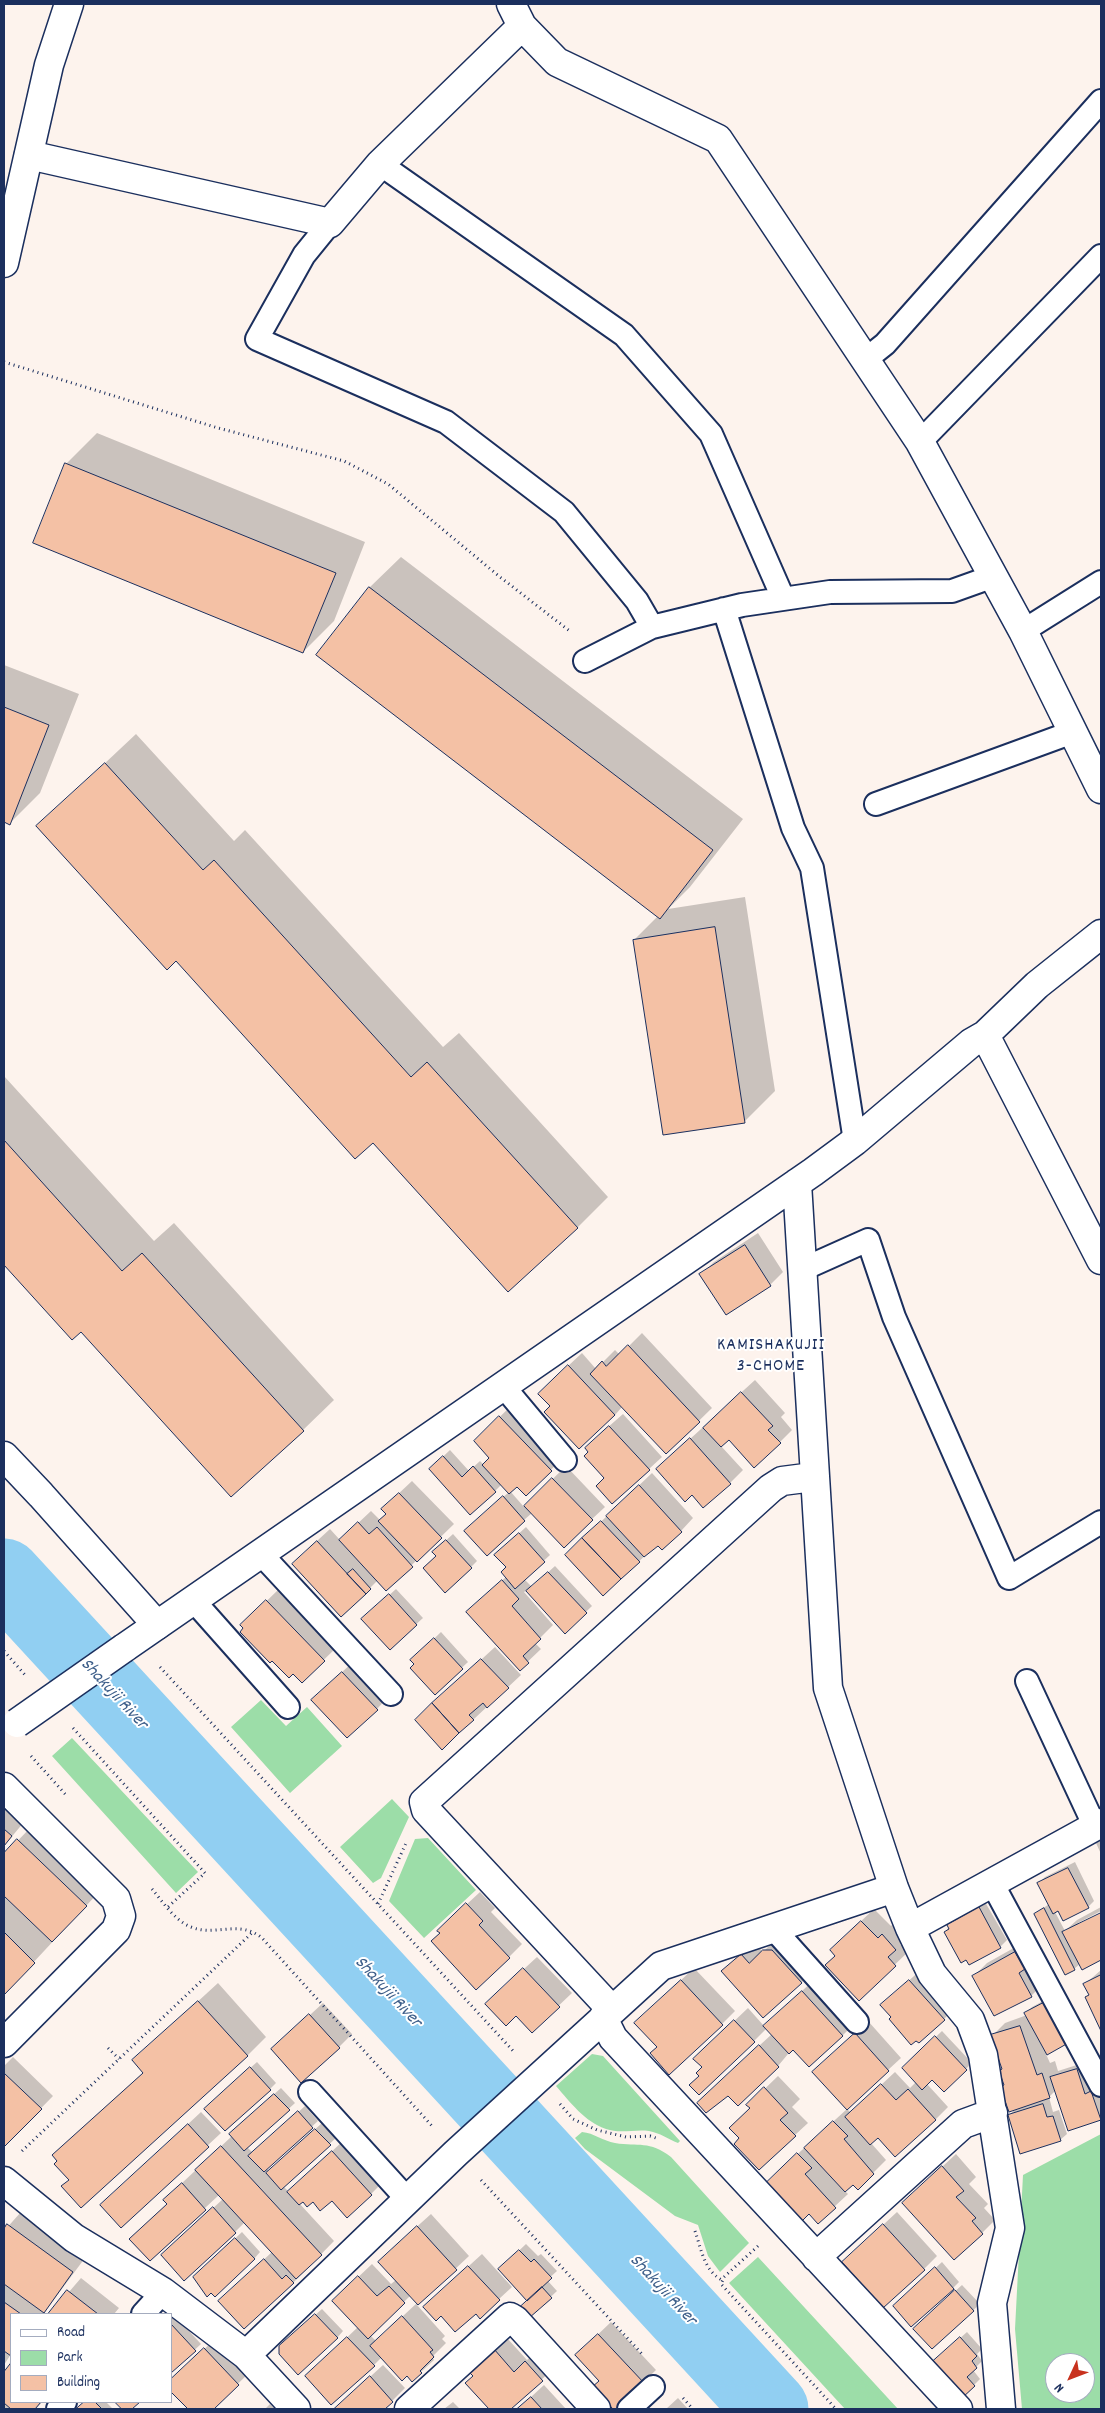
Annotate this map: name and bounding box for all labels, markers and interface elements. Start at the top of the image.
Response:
district label: KAMISHAKUJII 3-CHOME [716,1336,826,1378]
water label: Shakujii River [75,1655,151,1735]
water label: Shakujii River [349,1953,425,2033]
water label: Shakujii River [624,2251,700,2331]
legend [10,2313,172,2403]
text: Road [57,2322,85,2344]
text: Park [57,2347,83,2369]
north arrow [1045,2353,1095,2403]
text: Building [57,2372,100,2394]
text: N [1050,2378,1069,2397]

